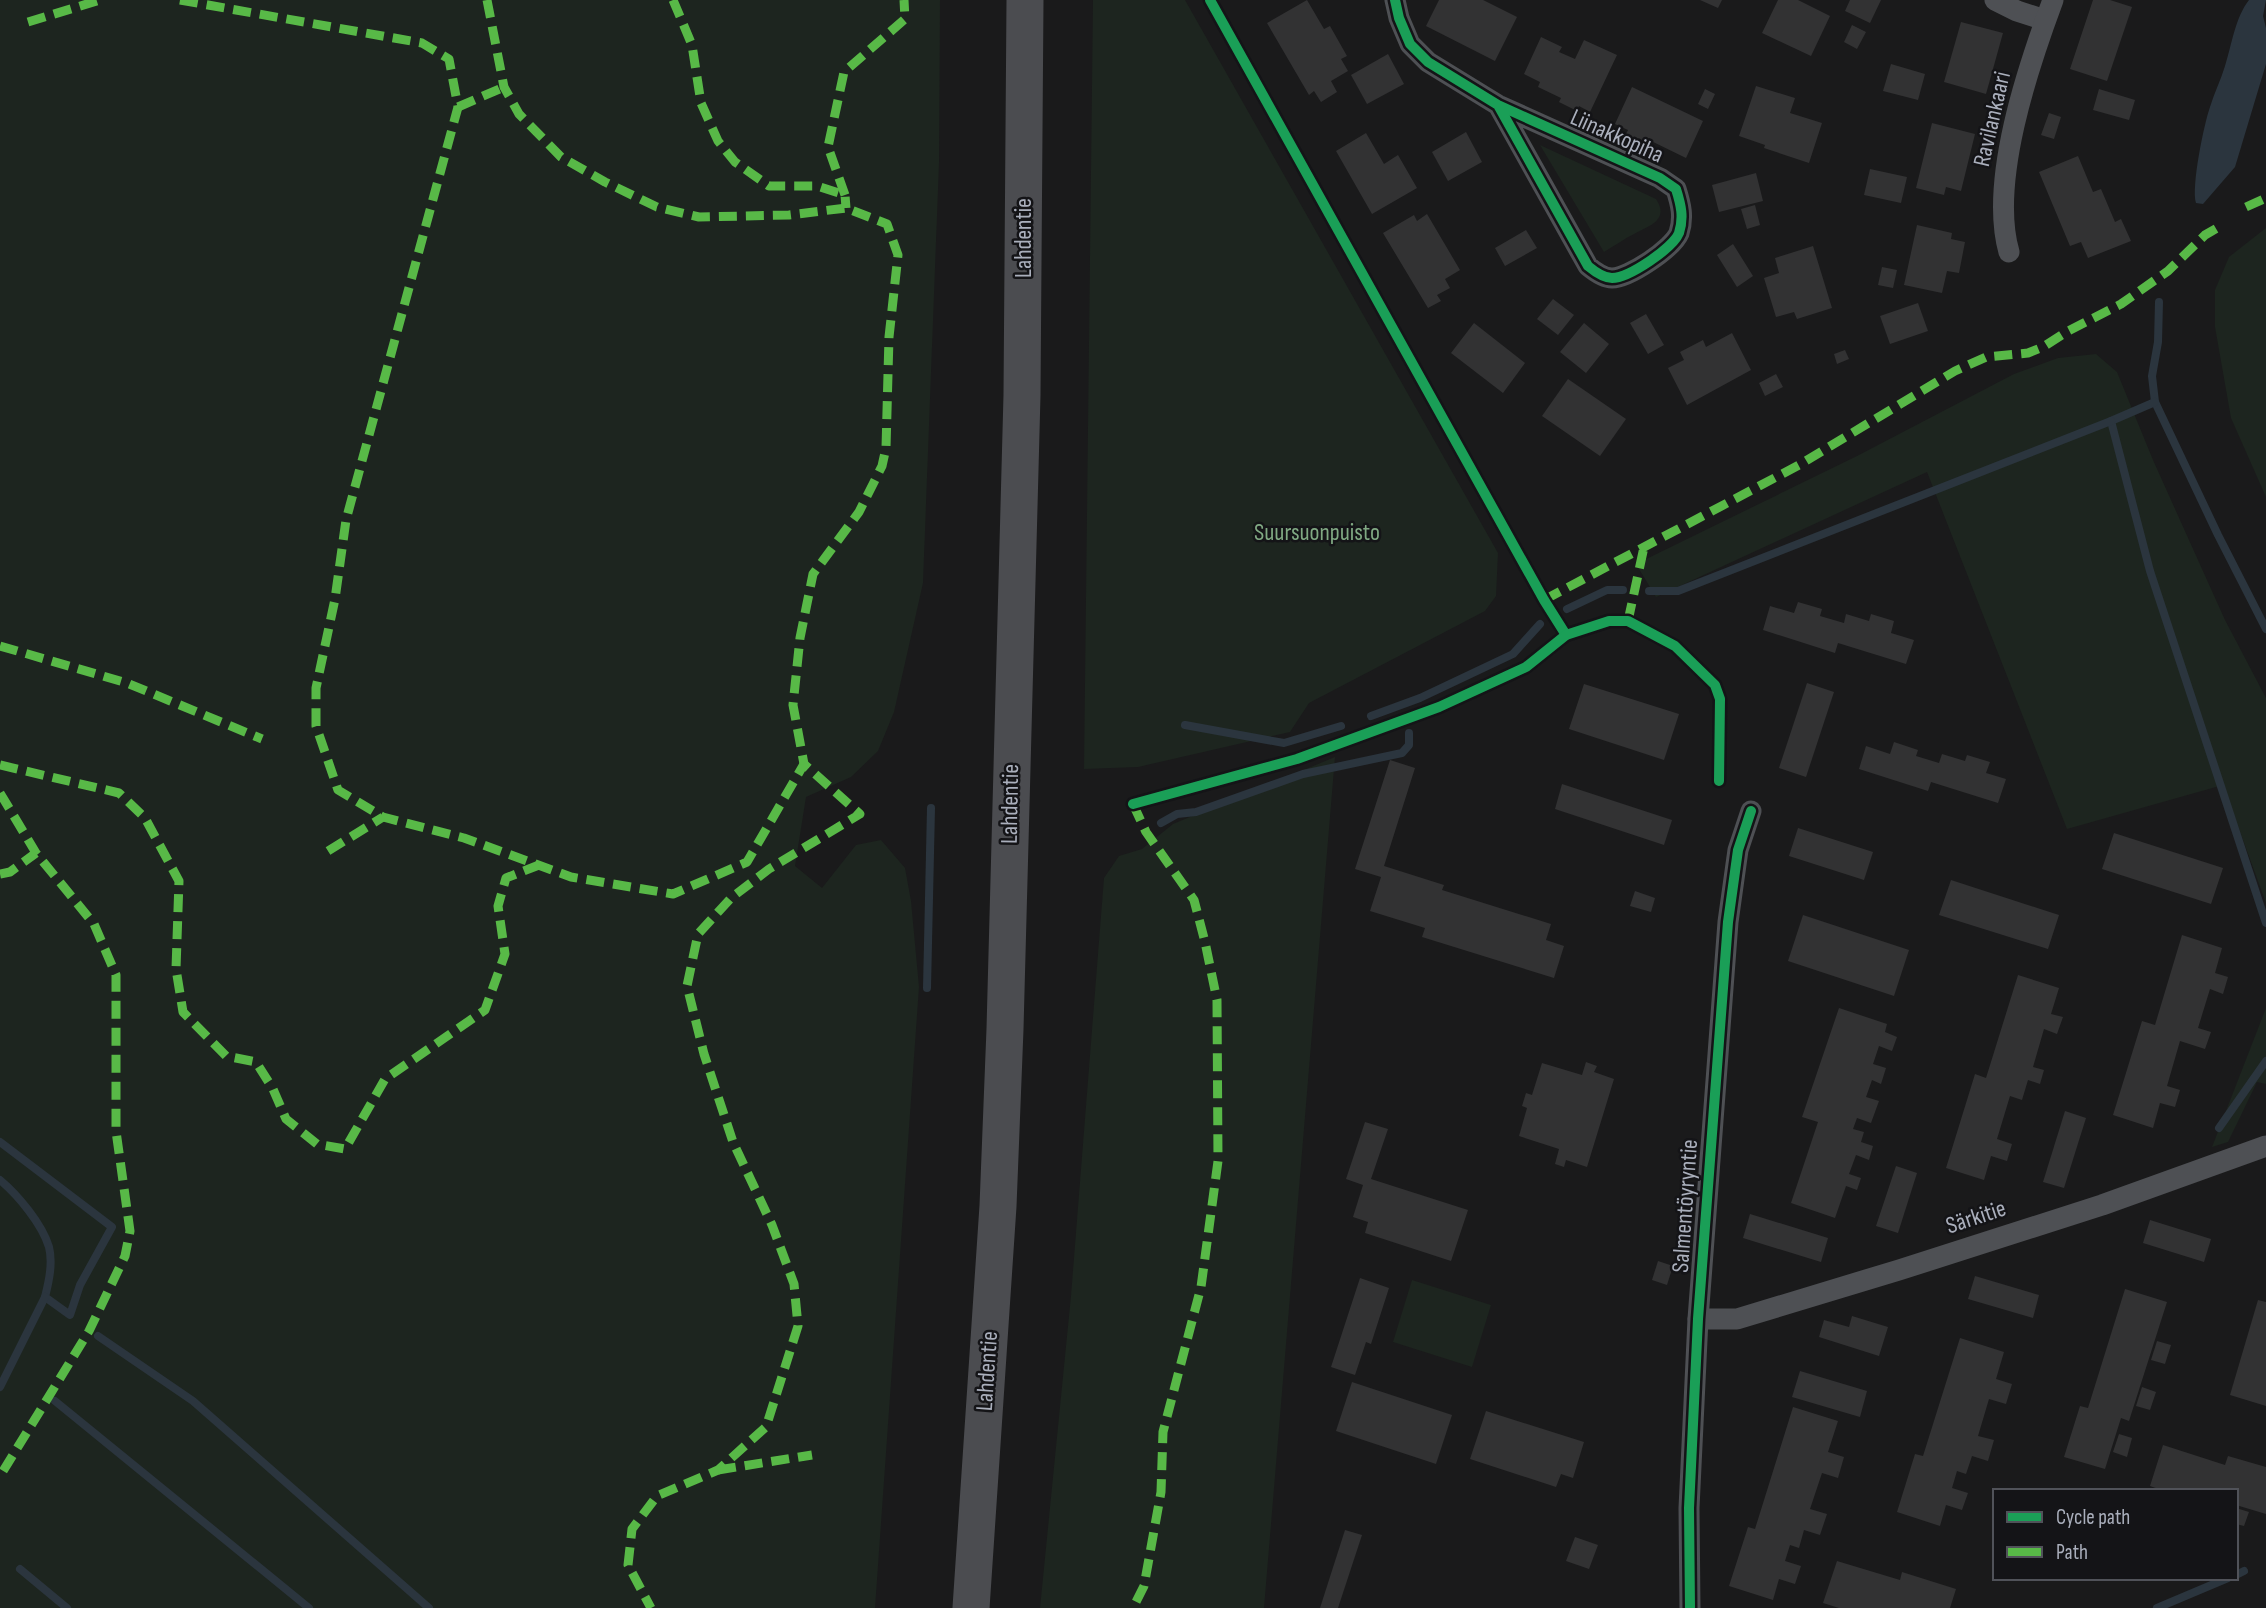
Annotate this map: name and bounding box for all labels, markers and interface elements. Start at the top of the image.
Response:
street label: Ravilankaari [1967,69,2017,169]
street label: Liinakkopiha [1566,103,1668,169]
street label: Lahdentie [1009,198,1038,278]
park label: Suursuonpuisto [1254,518,1380,547]
street label: Lahdentie [995,764,1025,844]
street label: Salmentöyryntie [1666,1138,1704,1274]
street label: Särkitie [1942,1194,2010,1240]
street label: Lahdentie [970,1330,1004,1412]
legend [1993,1489,2238,1580]
text: Cycle path [2056,1505,2130,1530]
text: Path [2056,1540,2088,1565]

